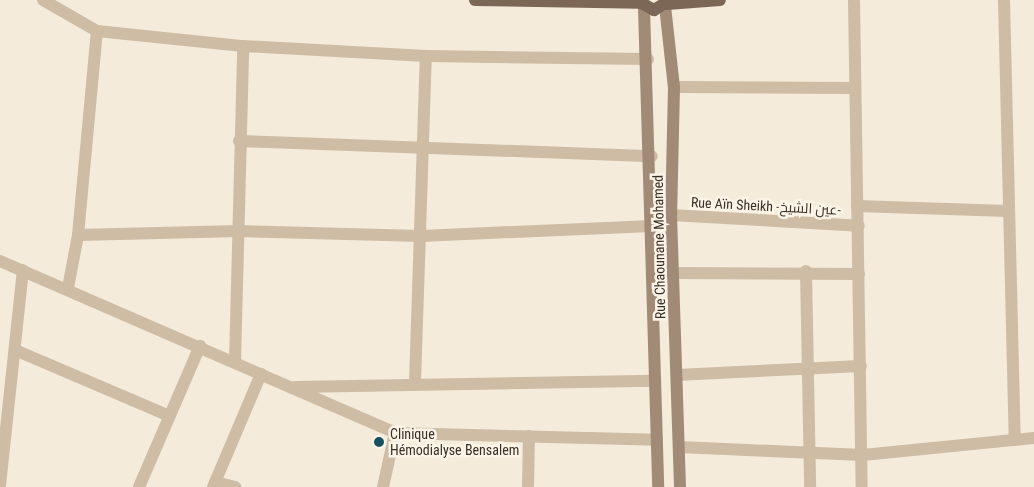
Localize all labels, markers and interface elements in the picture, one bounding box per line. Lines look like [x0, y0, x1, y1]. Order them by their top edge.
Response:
street label: Rue Chaounane Mohamed [649, 175, 669, 319]
street label: Rue Aïn Sheikh -عين الشيخ- [690, 194, 842, 218]
place label: Clinique Hémodialyse Bensalem [390, 426, 519, 458]
marker: Clinique Hémodialyse Bensalem [372, 435, 386, 449]

